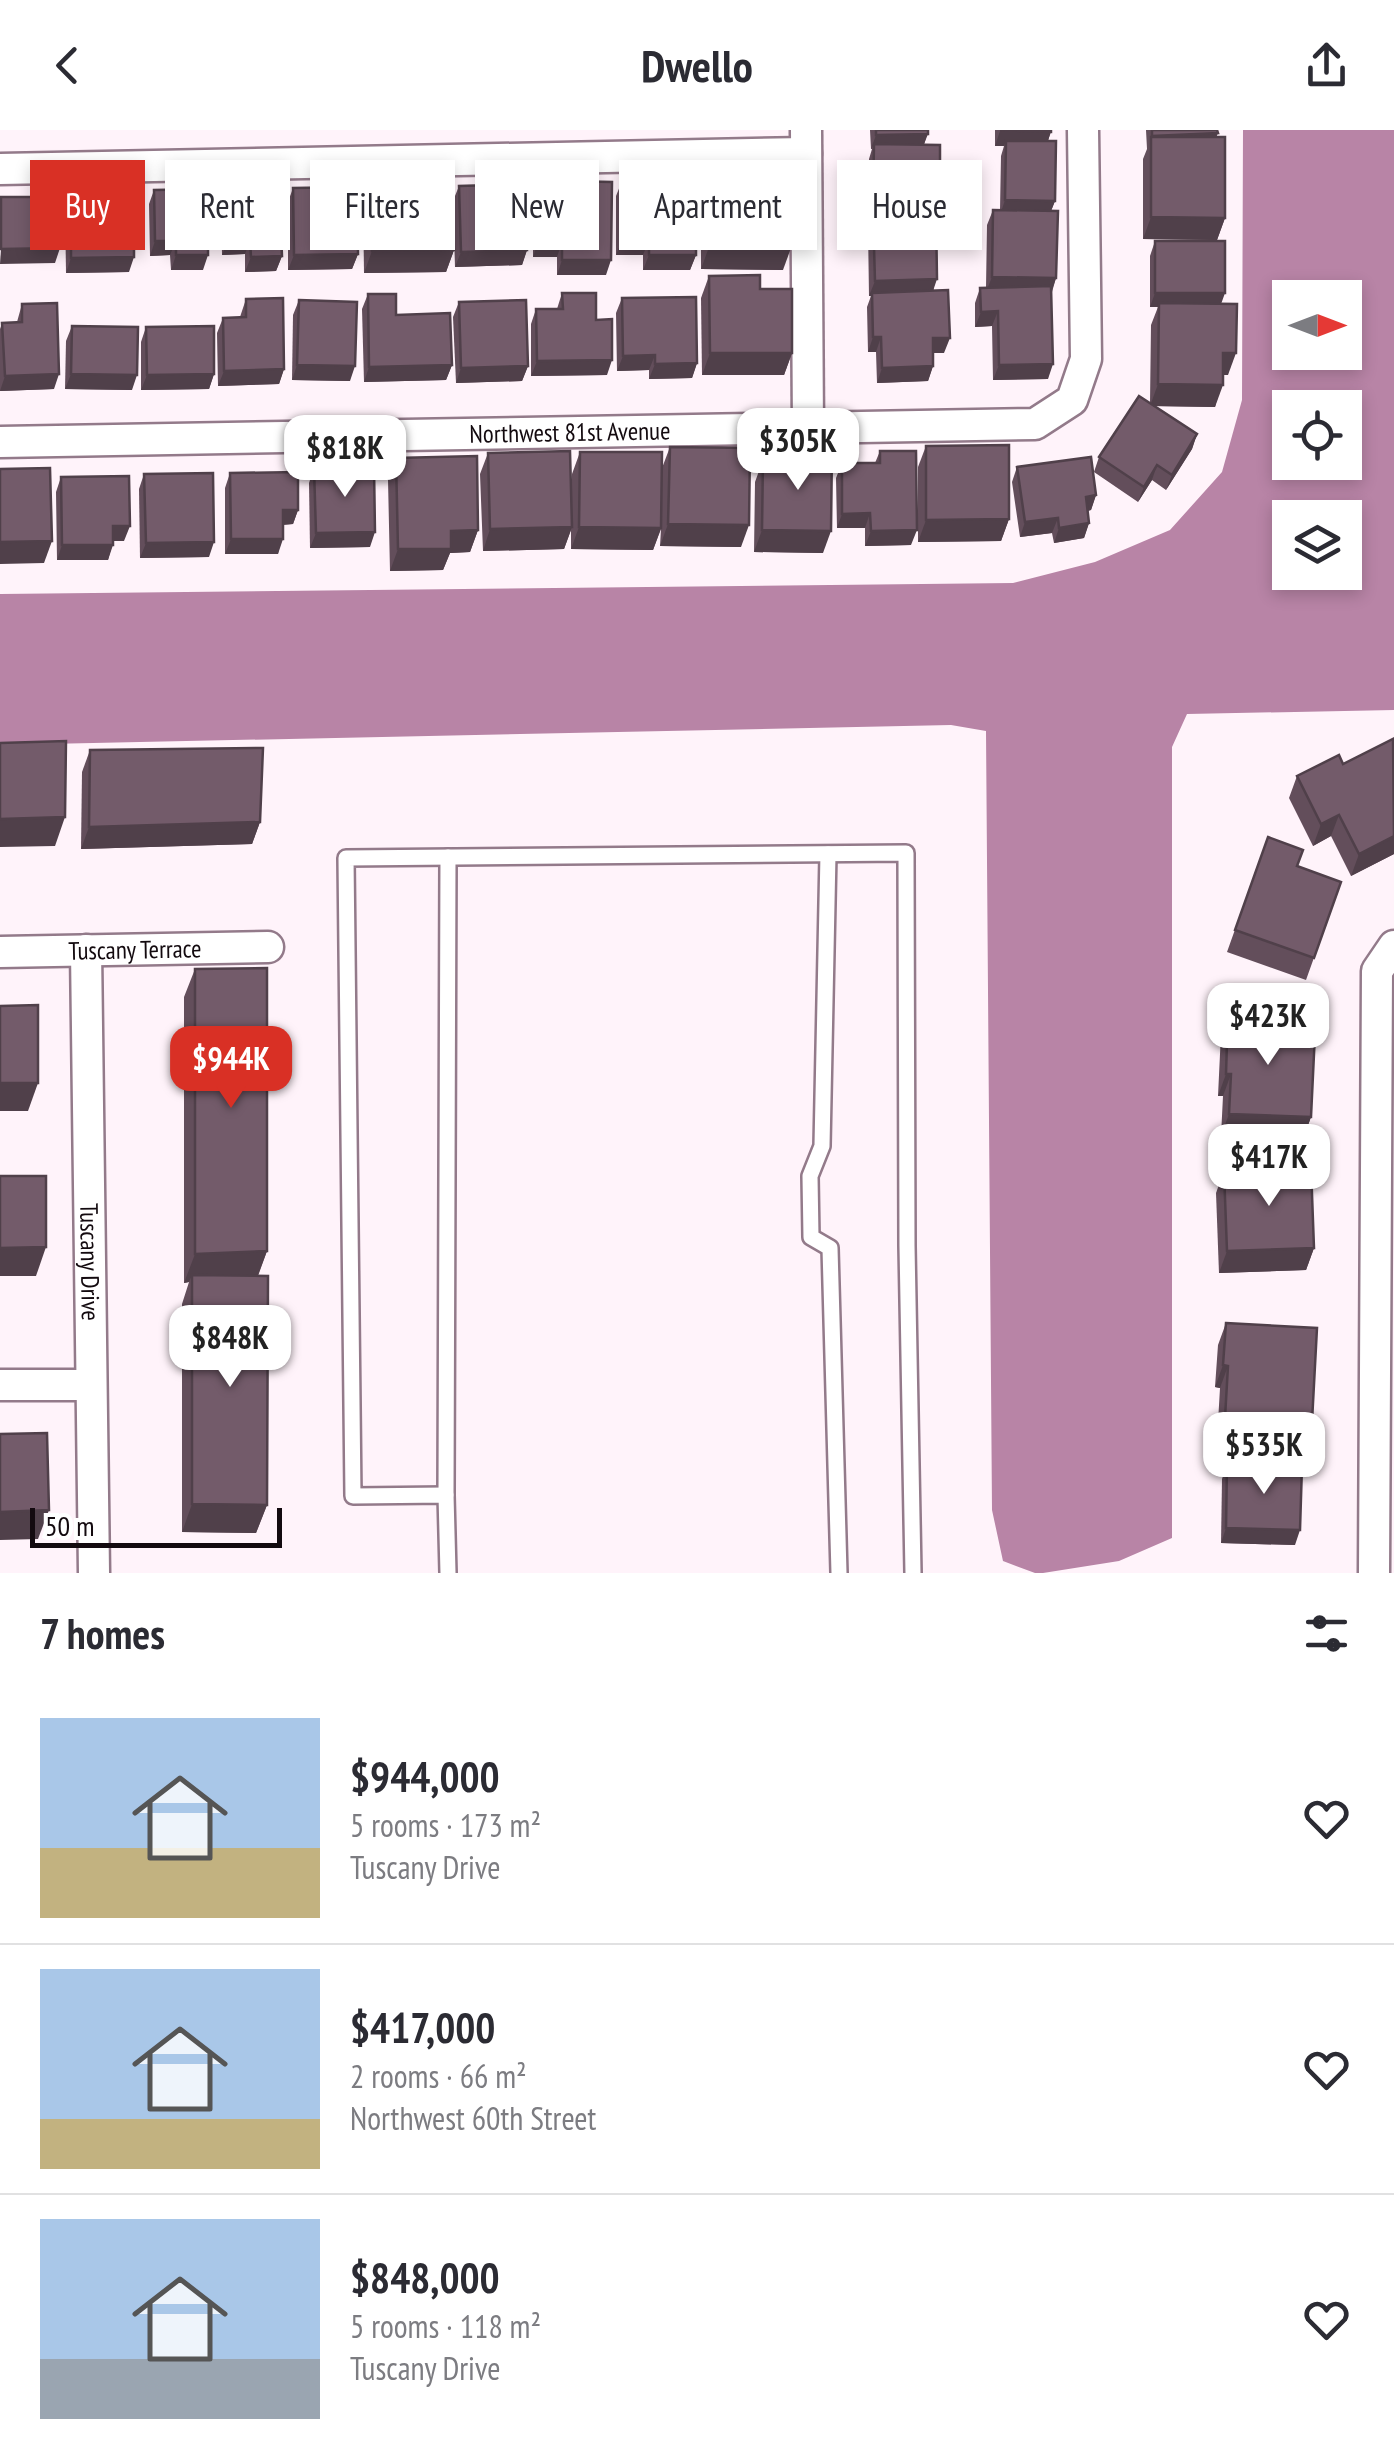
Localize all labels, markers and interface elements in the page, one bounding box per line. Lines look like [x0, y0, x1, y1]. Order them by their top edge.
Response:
text: Dwello [641, 36, 753, 94]
icon: back [40, 38, 95, 93]
icon: share [1299, 38, 1354, 93]
chip: Buy [30, 160, 145, 250]
chip: Rent [165, 160, 290, 250]
chip: Filters [310, 160, 455, 250]
chip: New [475, 160, 599, 250]
chip: Apartment [619, 160, 817, 250]
chip: House [837, 160, 982, 250]
north arrow [1272, 280, 1362, 370]
map controls [1272, 280, 1362, 590]
button: locate [1272, 390, 1362, 480]
pin: $305K [728, 408, 868, 493]
street label: Northwest 81st Avenue [469, 414, 671, 450]
pin: $818K [275, 415, 415, 500]
text: $305K [759, 419, 837, 461]
text: $818K [306, 426, 384, 468]
button: layers [1272, 500, 1362, 590]
street label: Tuscany Terrace [68, 932, 202, 967]
pin: $423K [1198, 983, 1338, 1068]
text: $423K [1229, 994, 1307, 1036]
pin: $944K [161, 1026, 301, 1111]
text: $944K [192, 1037, 270, 1079]
pin: $417K [1199, 1124, 1339, 1209]
text: $417K [1230, 1135, 1308, 1177]
street label: Tuscany Drive [73, 1203, 107, 1321]
pin: $848K [160, 1305, 300, 1390]
text: $848K [191, 1316, 269, 1358]
pin: $535K [1194, 1412, 1334, 1497]
text: $535K [1225, 1423, 1303, 1465]
scale bar [30, 1503, 282, 1548]
text: 50 m [45, 1507, 94, 1544]
text: 7 homes [40, 1606, 165, 1661]
icon: filters [1299, 1606, 1354, 1661]
text: $944,000 [350, 1749, 500, 1804]
icon: home [120, 1758, 240, 1878]
icon: heart [1299, 1791, 1354, 1846]
text: 5 rooms · 173 m² [350, 1804, 541, 1846]
text: Tuscany Drive [350, 1846, 501, 1888]
text: $417,000 [350, 2000, 495, 2055]
icon: home [120, 2009, 240, 2129]
icon: heart [1299, 2042, 1354, 2097]
text: 2 rooms · 66 m² [350, 2055, 527, 2097]
text: Northwest 60th Street [350, 2097, 596, 2139]
text: $848,000 [350, 2250, 500, 2305]
icon: home [120, 2259, 240, 2379]
icon: heart [1299, 2292, 1354, 2347]
text: 5 rooms · 118 m² [350, 2305, 541, 2347]
text: Tuscany Drive [350, 2347, 501, 2389]

